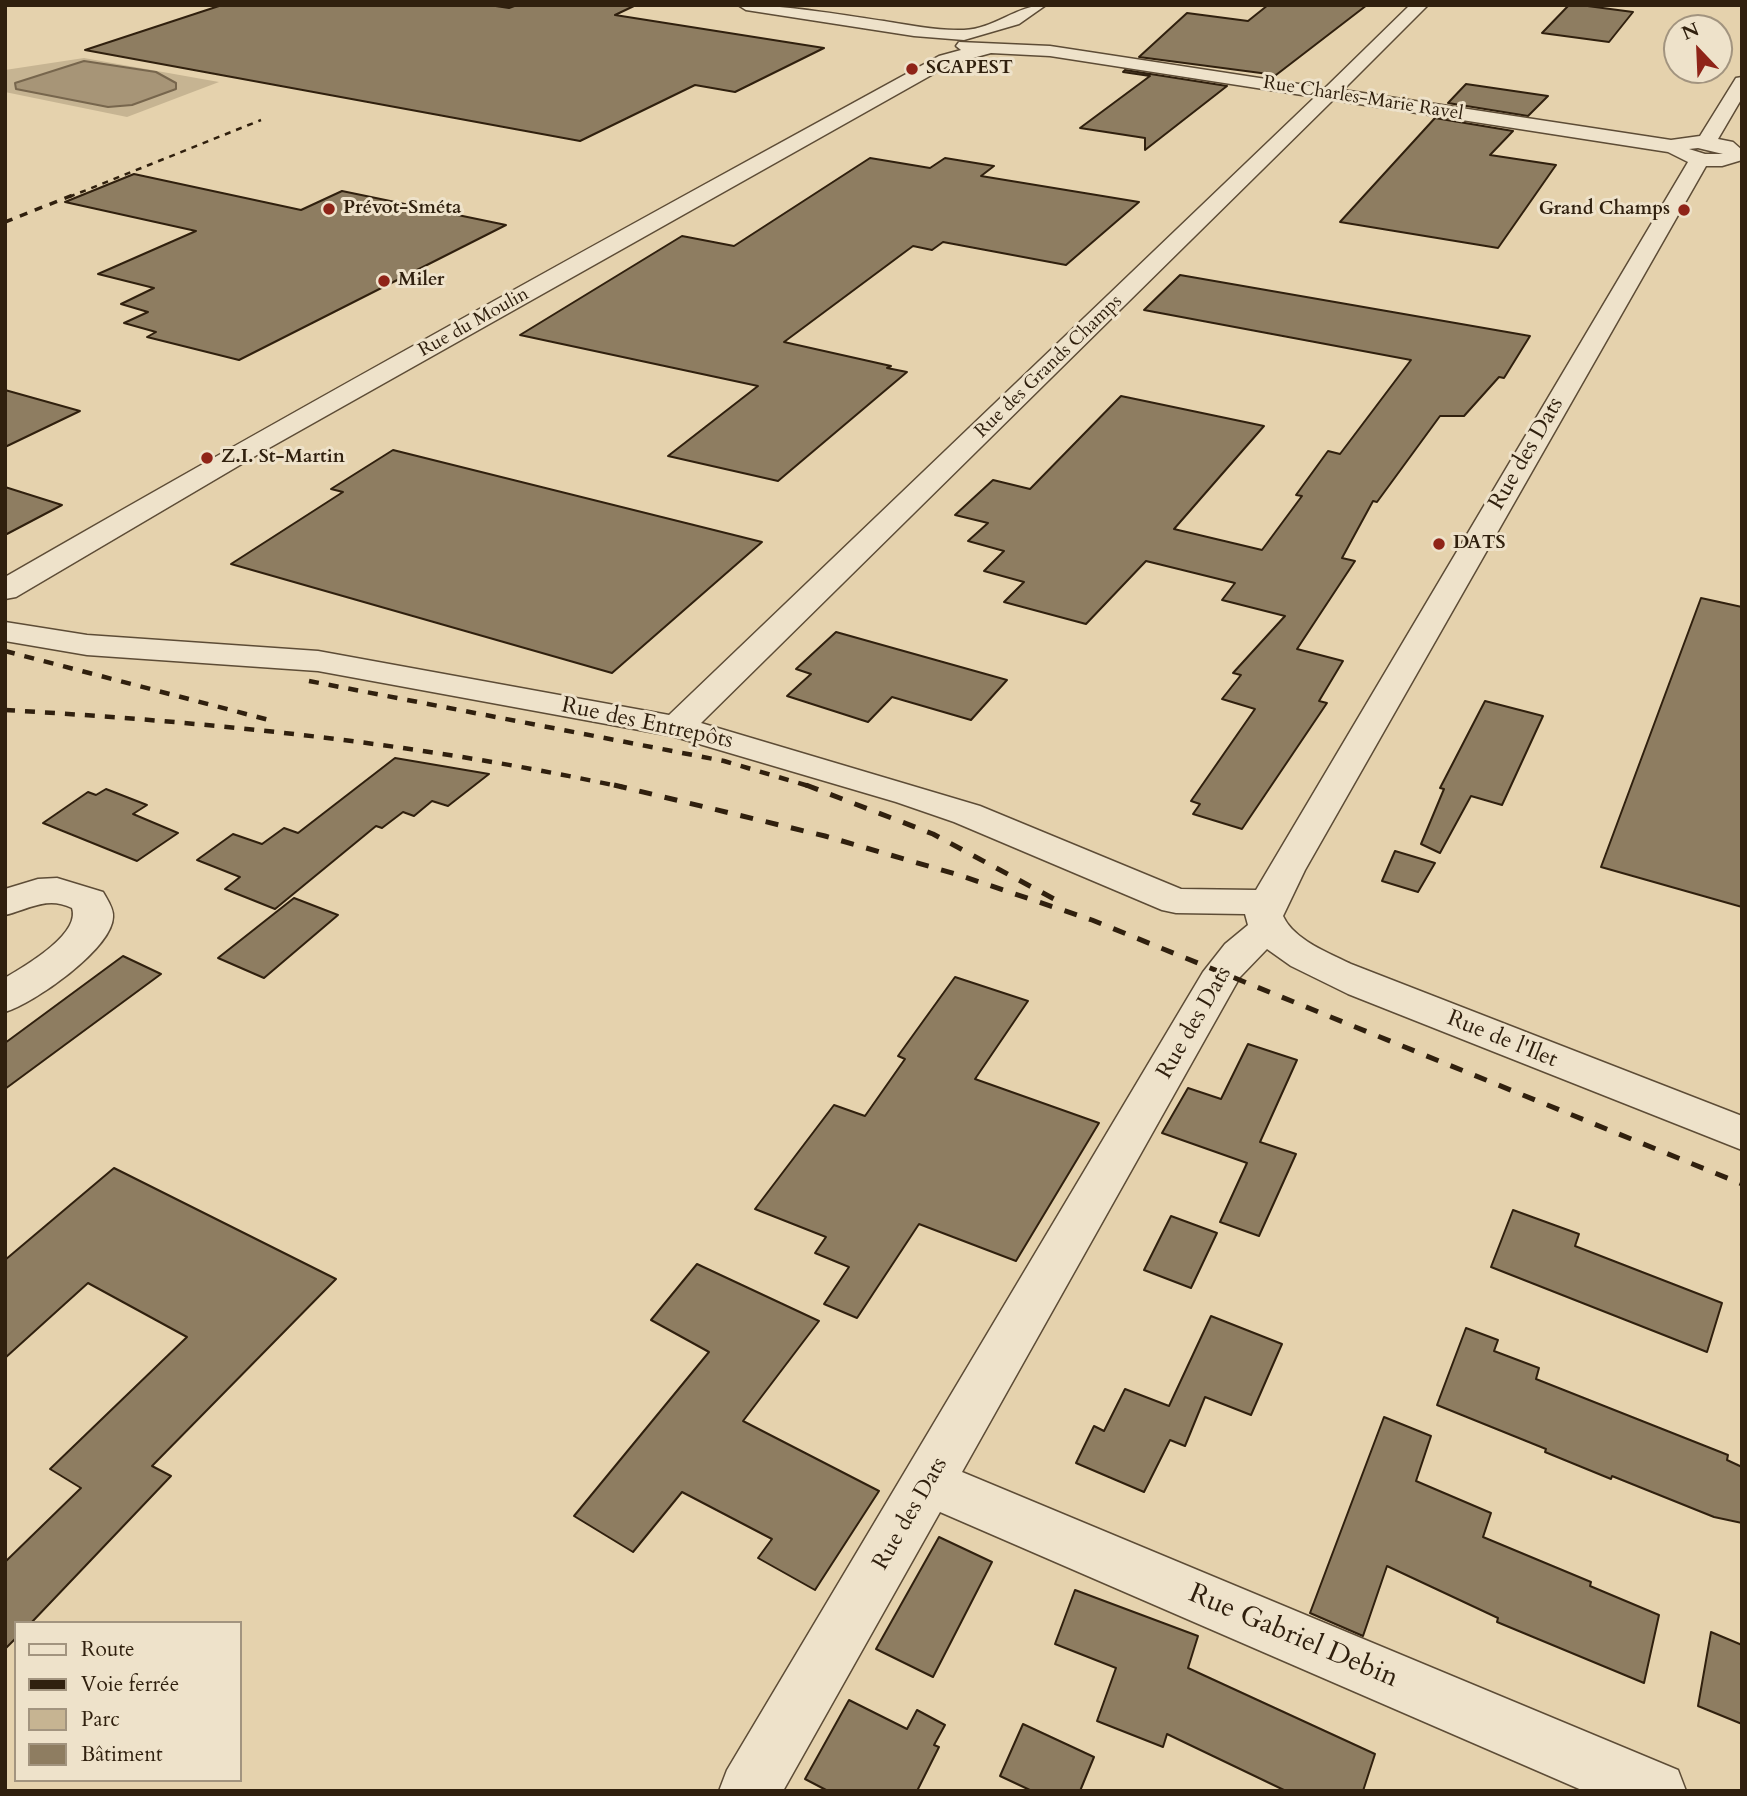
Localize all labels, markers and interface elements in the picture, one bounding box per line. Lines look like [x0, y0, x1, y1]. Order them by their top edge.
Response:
north arrow [1663, 14, 1733, 84]
text: N [1678, 16, 1703, 47]
place label: SCAPEST [926, 58, 1013, 80]
marker: SCAPEST [904, 61, 920, 77]
street label: Rue Charles-Marie Ravel [1261, 72, 1465, 126]
place label: Prévot-Sméta [343, 198, 461, 220]
place label: Grand Champs [1539, 199, 1670, 221]
marker: Prévot-Sméta [321, 201, 337, 217]
marker: Grand Champs [1676, 202, 1692, 218]
place label: Miler [398, 270, 444, 292]
marker: Miler [376, 273, 392, 289]
street label: Rue du Moulin [415, 283, 533, 363]
street label: Rue des Grands Champs [971, 291, 1127, 443]
street label: Rue des Dats [1484, 393, 1570, 515]
place label: Z.I. St-Martin [221, 447, 345, 469]
marker: Z.I. St-Martin [199, 450, 215, 466]
place label: DATS [1453, 533, 1506, 555]
marker: DATS [1431, 536, 1447, 552]
street label: Rue des Entrepôts [559, 692, 735, 756]
street label: Rue des Dats [1152, 962, 1238, 1084]
street label: Rue de l'Ilet [1443, 1005, 1561, 1075]
street label: Rue des Dats [868, 1453, 954, 1575]
street label: Rue Gabriel Debin [1183, 1578, 1403, 1696]
legend [14, 1621, 242, 1782]
text: Route [81, 1635, 135, 1664]
text: Voie ferrée [81, 1670, 179, 1699]
text: Parc [81, 1705, 120, 1734]
text: Bâtiment [81, 1740, 163, 1769]

